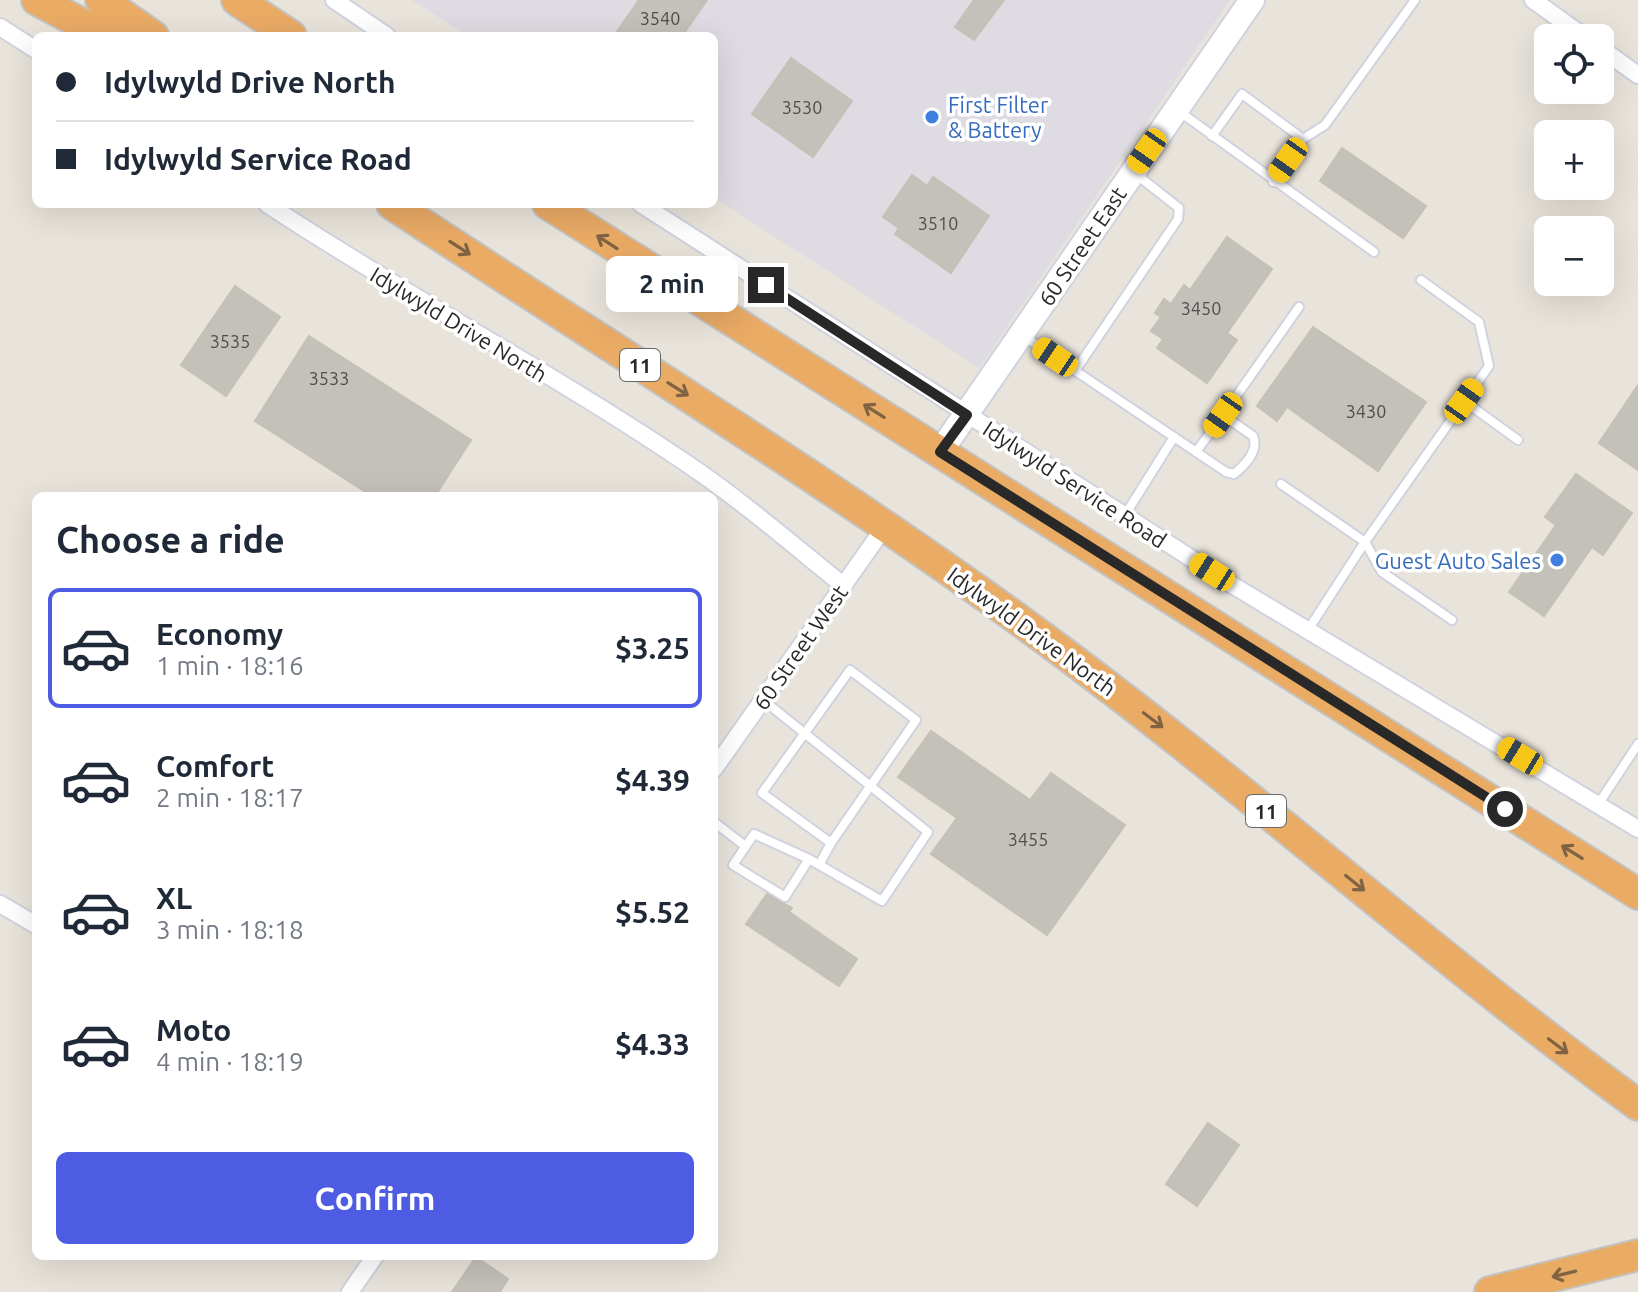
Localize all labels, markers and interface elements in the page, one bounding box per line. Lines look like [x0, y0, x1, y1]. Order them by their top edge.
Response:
house number: 3540 [640, 8, 680, 28]
map controls [1534, 24, 1614, 296]
button: locate [1534, 24, 1614, 104]
text: Idylwyld Drive North [104, 65, 395, 99]
place label: First Filter & Battery [948, 92, 1049, 142]
house number: 3530 [782, 97, 822, 117]
marker: First Filter & Battery [923, 108, 941, 126]
button: + [1534, 120, 1614, 200]
car [1123, 124, 1171, 178]
car [1264, 133, 1312, 187]
text: Idylwyld Service Road [104, 142, 412, 176]
street label: 60 Street East [1033, 181, 1131, 310]
house number: 3510 [918, 213, 958, 233]
button: − [1534, 216, 1614, 296]
one-way arrow [596, 234, 619, 250]
one-way arrow [448, 240, 470, 256]
callout: 2 min [606, 257, 738, 313]
street label: Idylwyld Drive North [366, 261, 552, 387]
route end [748, 267, 784, 303]
text: 2 min [639, 269, 705, 298]
house number: 3450 [1181, 298, 1221, 318]
house number: 3535 [210, 331, 250, 351]
car [1028, 334, 1082, 380]
road number: 11 [620, 349, 660, 381]
house number: 3533 [309, 368, 349, 388]
car [1440, 374, 1488, 428]
one-way arrow [666, 381, 689, 397]
car [1199, 388, 1247, 442]
house number: 3430 [1346, 401, 1386, 421]
one-way arrow [863, 403, 886, 419]
street label: Idylwyld Service Road [979, 415, 1171, 553]
text: Choose a ride [56, 519, 285, 560]
place label: Guest Auto Sales [1375, 548, 1541, 573]
car [1185, 549, 1239, 595]
marker: Guest Auto Sales [1548, 551, 1566, 569]
street label: Idylwyld Drive North [943, 562, 1121, 700]
street label: 60 Street West [748, 579, 853, 714]
icon: car [60, 612, 132, 684]
text: Economy [156, 617, 283, 651]
text: $3.25 [615, 631, 690, 665]
text: 1 min · 18:16 [156, 651, 304, 680]
one-way arrow [1142, 712, 1163, 729]
car [1493, 733, 1547, 779]
icon: car [60, 744, 132, 816]
text: Comfort [156, 749, 274, 783]
text: $4.39 [615, 763, 690, 797]
text: 2 min · 18:17 [156, 783, 304, 812]
route start [1487, 791, 1523, 827]
road number: 11 [1246, 795, 1286, 827]
house number: 3455 [1008, 829, 1048, 849]
one-way arrow [1561, 843, 1584, 859]
one-way arrow [1344, 875, 1365, 892]
icon: car [60, 876, 132, 948]
text: XL [156, 881, 192, 915]
text: $5.52 [615, 895, 690, 929]
text: 3 min · 18:18 [156, 915, 304, 944]
icon: car [60, 1008, 132, 1080]
text: Moto [156, 1013, 231, 1047]
text: $4.33 [615, 1027, 690, 1061]
one-way arrow [1547, 1038, 1568, 1055]
text: 4 min · 18:19 [156, 1047, 304, 1076]
button: Confirm [56, 1152, 694, 1244]
one-way arrow [1551, 1267, 1577, 1282]

